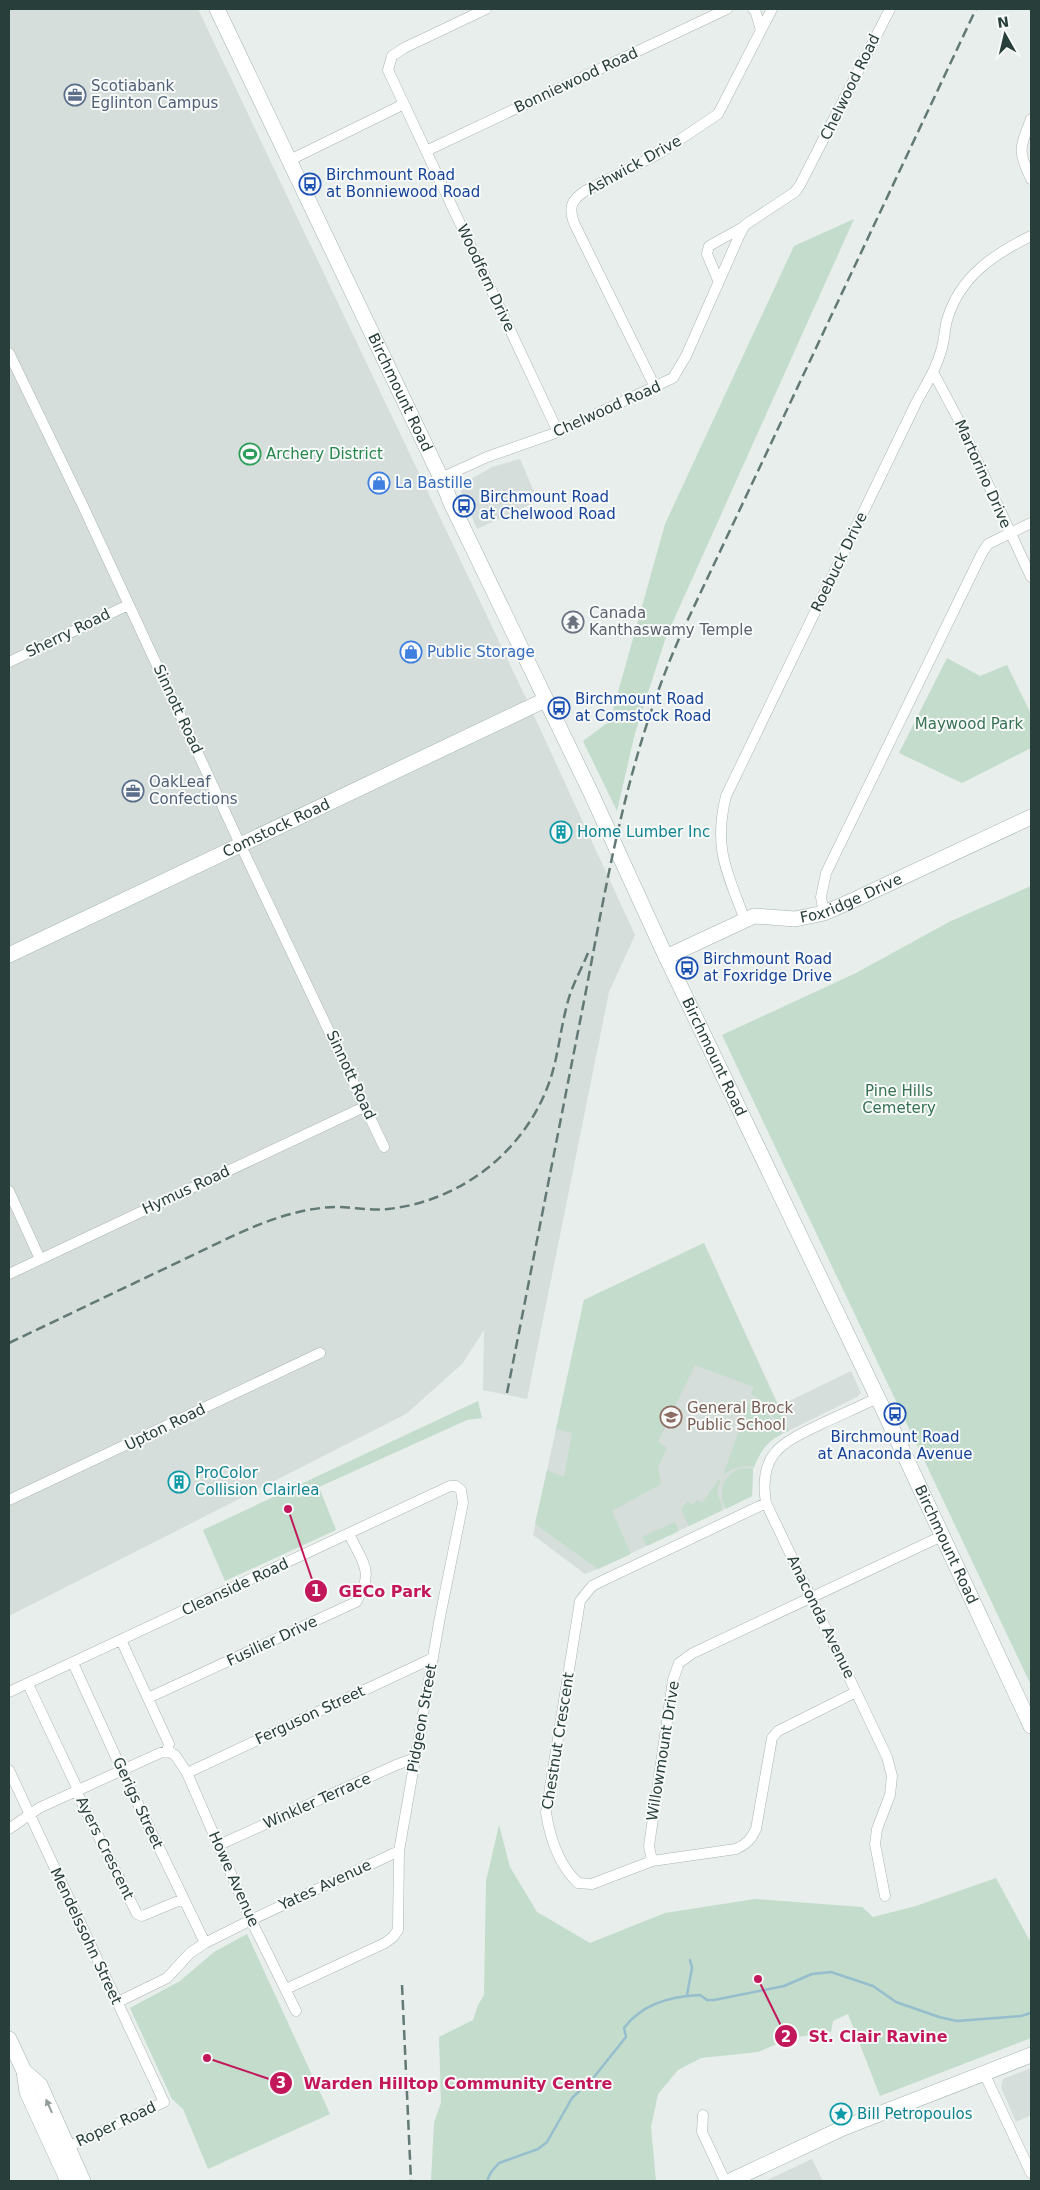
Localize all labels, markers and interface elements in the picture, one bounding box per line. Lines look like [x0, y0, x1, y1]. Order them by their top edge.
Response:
north arrow [980, 10, 1030, 60]
text: N [996, 13, 1010, 31]
street label: Chelwood Road [816, 31, 884, 143]
street label: Bonniewood Road [511, 43, 641, 117]
place label: Scotiabank Eglinton Campus [91, 77, 218, 112]
office icon: Scotiabank Eglinton Campus [63, 83, 87, 107]
street label: Ashwick Drive [583, 132, 685, 198]
place label: Birchmount Road at Bonniewood Road [326, 166, 480, 201]
bus stop icon: Birchmount Road at Bonniewood Road [298, 172, 322, 196]
street label: Woodfern Drive [453, 221, 519, 335]
street label: Birchmount Road [364, 330, 436, 455]
street label: Chelwood Road [550, 377, 664, 441]
street label: Martorino Drive [951, 417, 1015, 531]
sports icon: Archery District [238, 442, 262, 466]
place label: Archery District [266, 445, 383, 463]
shop icon: La Bastille [367, 471, 391, 495]
place label: La Bastille [395, 474, 472, 492]
place label: Birchmount Road at Chelwood Road [480, 488, 616, 523]
bus stop icon: Birchmount Road at Chelwood Road [452, 494, 476, 518]
street label: Roebuck Drive [807, 509, 871, 615]
place label: Canada Kanthaswamy Temple [589, 604, 753, 639]
street label: Sherry Road [23, 605, 113, 661]
temple icon: Canada Kanthaswamy Temple [561, 610, 585, 634]
shop icon: Public Storage [399, 640, 423, 664]
place label: Public Storage [427, 643, 535, 661]
street label: Sinnott Road [150, 662, 206, 756]
place label: Birchmount Road at Comstock Road [575, 690, 711, 725]
bus stop icon: Birchmount Road at Comstock Road [547, 696, 571, 720]
park label: Maywood Park [915, 715, 1023, 733]
place label: OakLeaf Confections [149, 773, 238, 808]
office icon: OakLeaf Confections [121, 779, 145, 803]
street label: Comstock Road [220, 795, 333, 861]
building icon: Home Lumber Inc [549, 820, 573, 844]
place label: Home Lumber Inc [577, 823, 710, 841]
street label: Foxridge Drive [798, 870, 905, 927]
place label: Birchmount Road at Foxridge Drive [703, 950, 832, 985]
bus stop icon: Birchmount Road at Foxridge Drive [675, 956, 699, 980]
street label: Birchmount Road [678, 995, 750, 1119]
street label: Sinnott Road [323, 1028, 379, 1122]
park label: Pine Hills Cemetery [862, 1082, 936, 1117]
street label: Hymus Road [139, 1162, 233, 1218]
place label: General Brock Public School [687, 1399, 793, 1434]
street label: Upton Road [122, 1400, 208, 1454]
bus stop icon: Birchmount Road at Anaconda Avenue [883, 1402, 907, 1426]
school or university icon: General Brock Public School [659, 1405, 683, 1429]
place label: Birchmount Road at Anaconda Avenue [818, 1428, 972, 1463]
place label: ProColor Collision Clairlea [195, 1464, 319, 1499]
building icon: ProColor Collision Clairlea [167, 1470, 191, 1494]
street label: Birchmount Road [911, 1482, 982, 1607]
street label: Anaconda Avenue [783, 1552, 859, 1682]
street label: Cleanside Road [179, 1554, 291, 1620]
callout: GECo Park [304, 1576, 442, 1607]
text: 1 [311, 1582, 321, 1600]
text: GECo Park [339, 1582, 432, 1601]
street label: Fusilier Drive [224, 1612, 320, 1670]
street label: Pidgeon Street [404, 1662, 440, 1774]
street label: Chestnut Crescent [538, 1671, 578, 1811]
street label: Willowmount Drive [643, 1680, 683, 1822]
street label: Ferguson Street [252, 1682, 368, 1748]
street label: Gerigs Street [109, 1754, 167, 1852]
street label: Winkler Terrace [260, 1769, 374, 1833]
street label: Ayers Crescent [72, 1794, 138, 1903]
street label: Howe Avenue [205, 1829, 263, 1929]
street label: Yates Avenue [275, 1856, 374, 1915]
street label: Mendelssohn Street [46, 1865, 126, 2007]
callout: St. Clair Ravine [773, 2021, 957, 2052]
text: St. Clair Ravine [808, 2027, 948, 2046]
text: 2 [781, 2028, 791, 2046]
callout: Warden Hilltop Community Centre [269, 2067, 623, 2098]
text: 3 [276, 2074, 286, 2092]
text: Warden Hilltop Community Centre [304, 2074, 613, 2093]
street label: Roper Road [73, 2098, 159, 2150]
one-way arrow [45, 2099, 53, 2113]
place icon: Bill Petropoulos [829, 2102, 853, 2126]
place label: Bill Petropoulos [857, 2105, 973, 2123]

